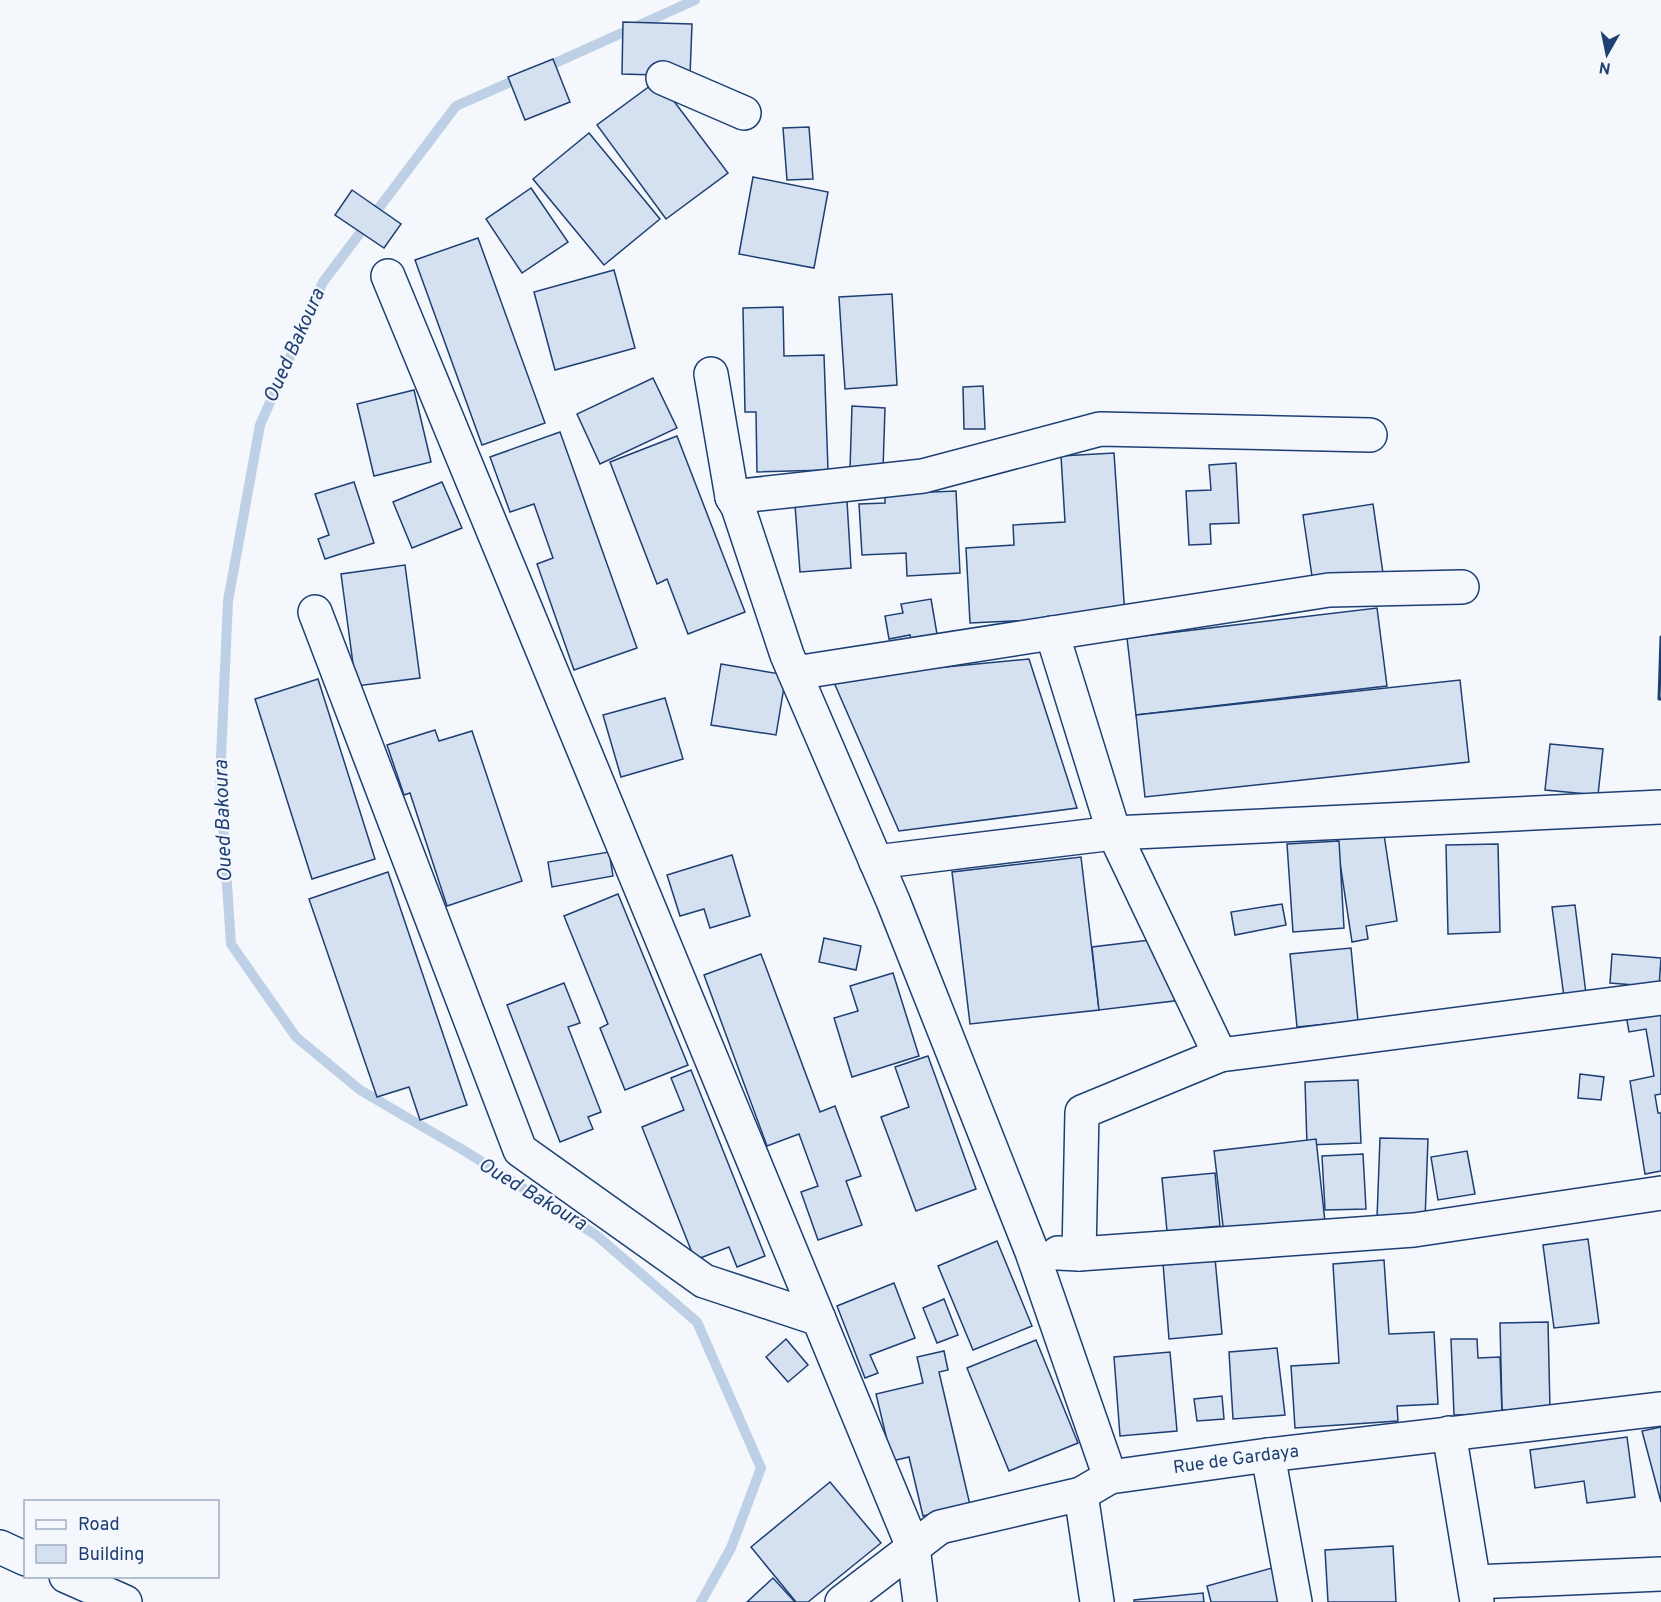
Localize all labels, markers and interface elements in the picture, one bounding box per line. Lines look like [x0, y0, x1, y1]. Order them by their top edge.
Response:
north arrow [1577, 24, 1637, 84]
text: N [1598, 56, 1612, 78]
water label: Oued Bakoura [258, 284, 332, 407]
water label: Oued Bakoura [209, 759, 239, 883]
water label: Oued Bakoura [473, 1152, 592, 1238]
street label: Rue de Gardaya [1172, 1440, 1300, 1480]
legend [24, 1500, 219, 1578]
text: Road [78, 1514, 120, 1537]
text: Building [78, 1544, 144, 1567]

